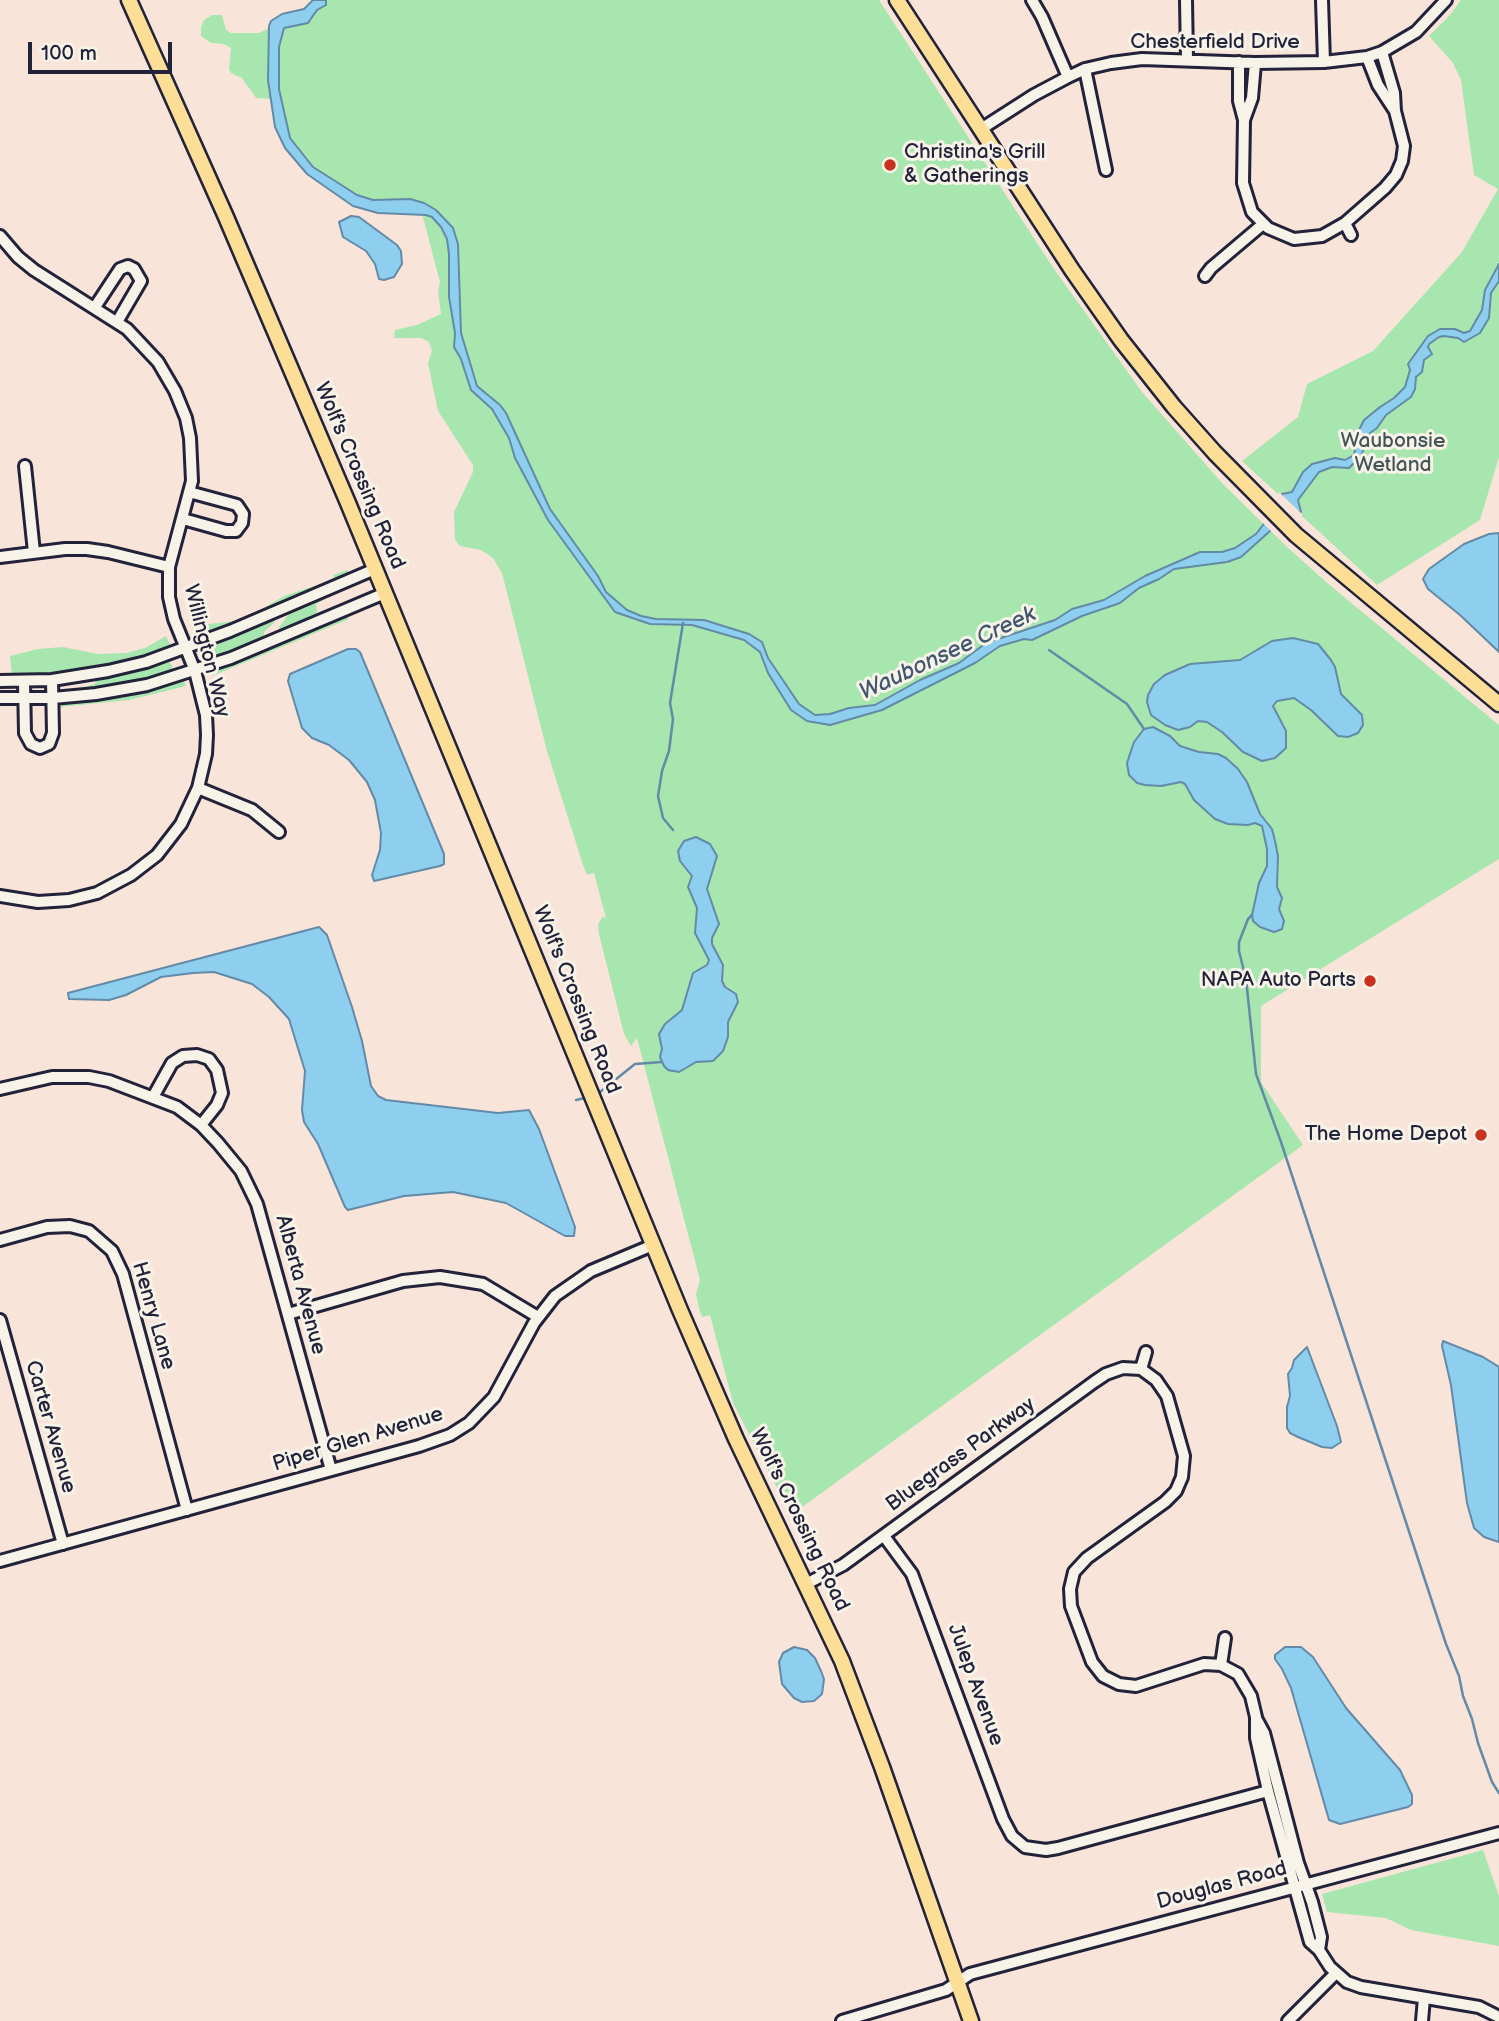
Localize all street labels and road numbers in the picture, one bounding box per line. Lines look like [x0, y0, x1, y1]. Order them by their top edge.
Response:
street label: Chesterfield Drive [1130, 30, 1300, 56]
street label: Wolf's Crossing Road [308, 379, 410, 573]
street label: Willington Way [177, 582, 235, 720]
street label: Wolf's Crossing Road [527, 902, 625, 1098]
street label: Alberta Avenue [269, 1212, 331, 1358]
street label: Henry Lane [126, 1259, 180, 1373]
street label: Carter Avenue [19, 1358, 81, 1496]
street label: Bluegrass Parkway [881, 1392, 1041, 1518]
street label: Piper Glen Avenue [270, 1402, 446, 1478]
street label: Wolf's Crossing Road [744, 1424, 854, 1616]
street label: Julep Avenue [941, 1621, 1009, 1749]
street label: Douglas Road [1154, 1857, 1290, 1915]

